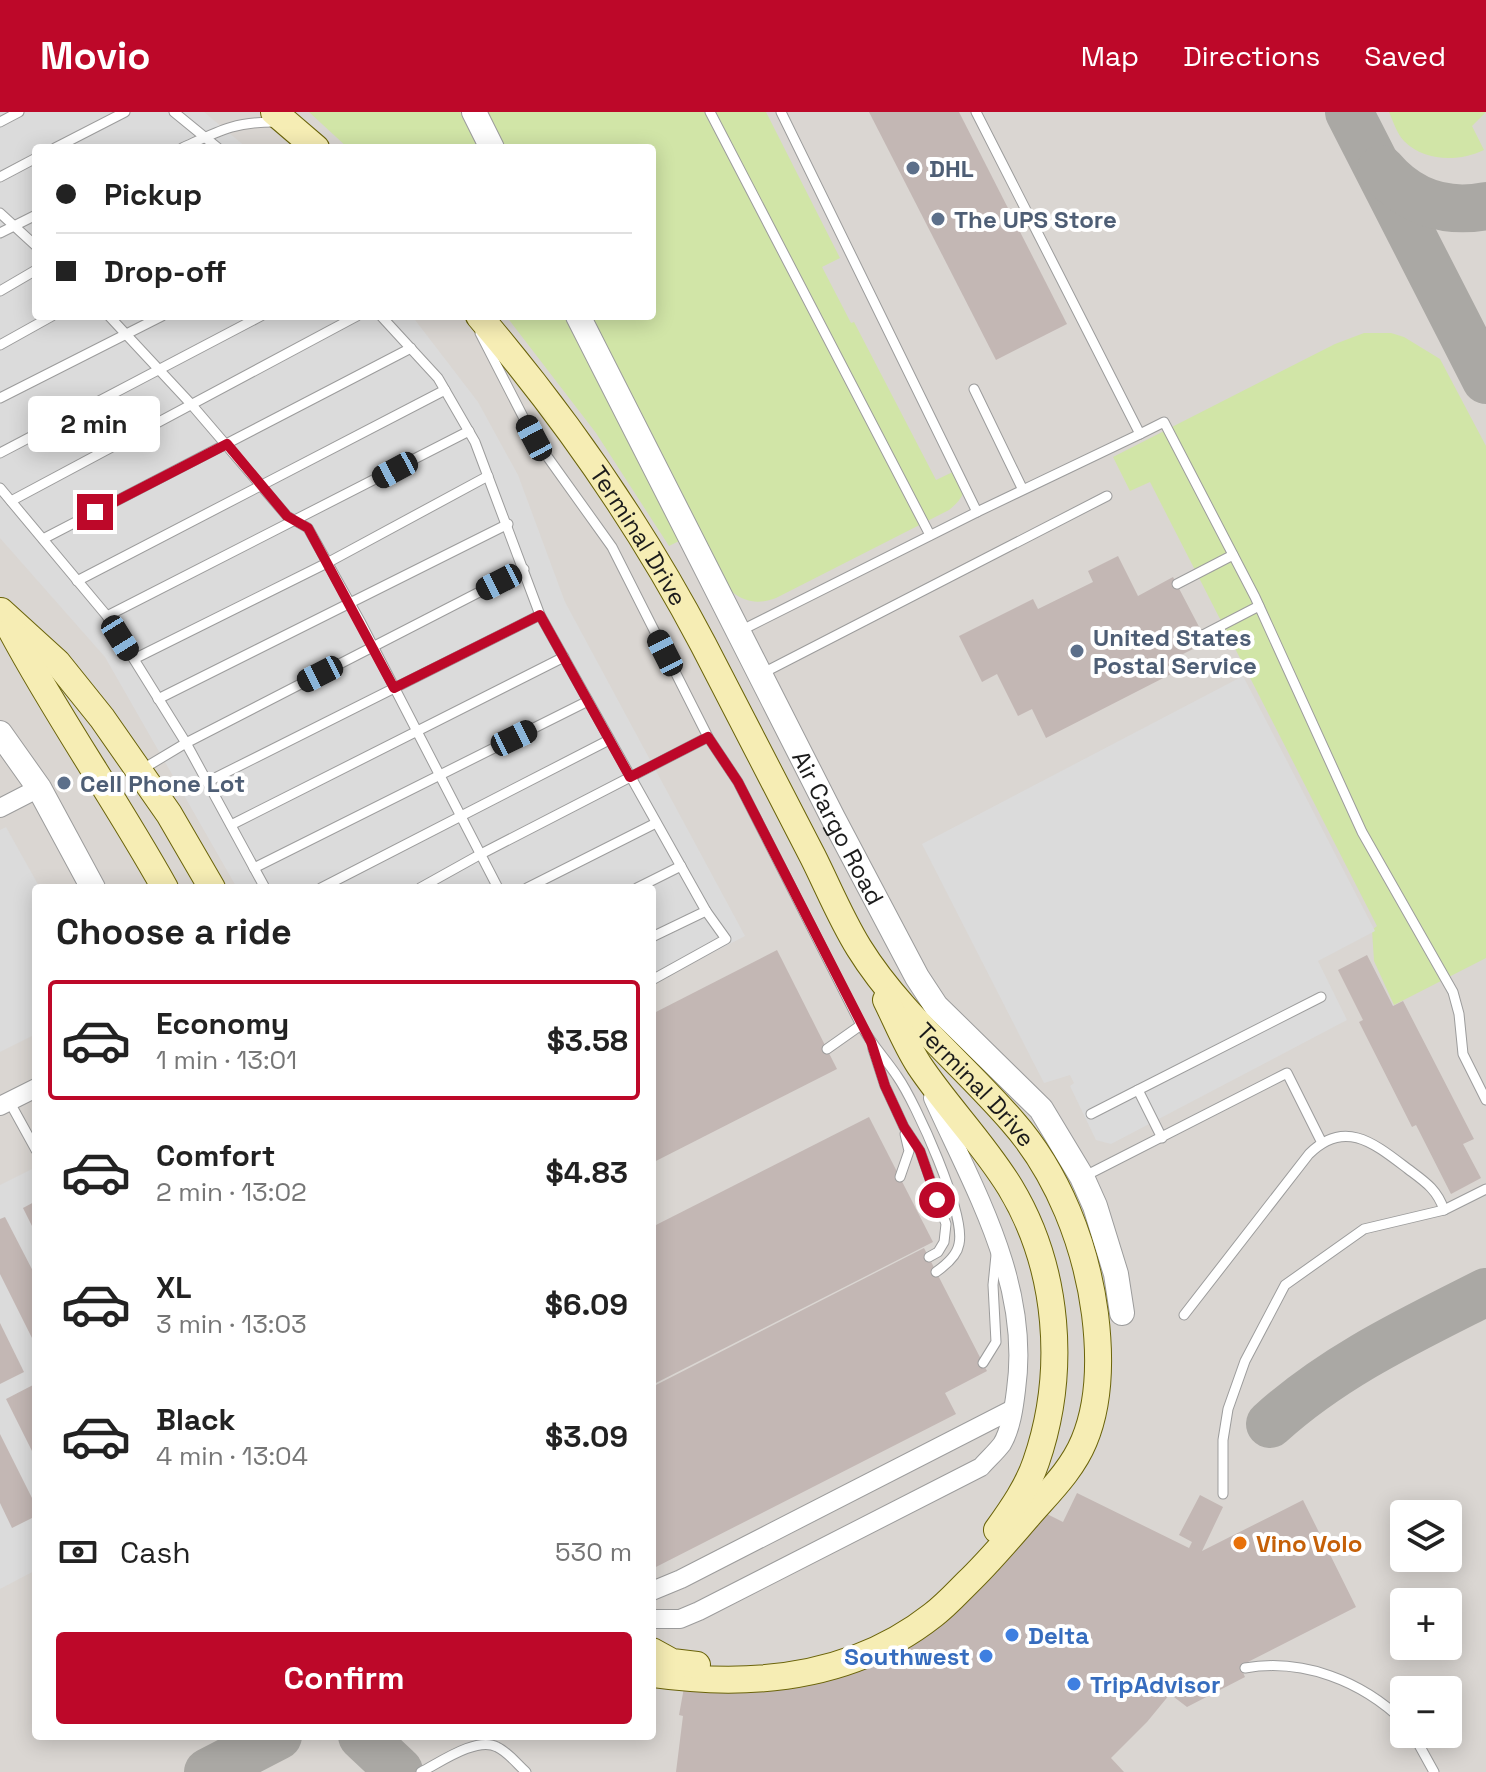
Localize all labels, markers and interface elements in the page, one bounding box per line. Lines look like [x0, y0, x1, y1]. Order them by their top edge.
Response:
text: Movio [40, 32, 150, 80]
text: Map [1081, 38, 1139, 74]
text: Directions [1183, 38, 1320, 74]
text: Saved [1364, 38, 1446, 74]
place label: DHL [929, 153, 974, 184]
marker: DHL [904, 159, 922, 177]
text: Pickup [104, 175, 202, 214]
place label: The UPS Store [954, 204, 1117, 235]
marker: The UPS Store [929, 210, 947, 228]
text: Drop-off [104, 252, 227, 291]
callout: 2 min [29, 396, 161, 452]
text: 2 min [60, 407, 128, 441]
car [512, 411, 556, 465]
car [368, 448, 422, 492]
street label: Terminal Drive [583, 459, 694, 611]
route end [77, 494, 113, 530]
car [472, 560, 526, 604]
car [97, 611, 143, 665]
place label: United States Postal Service [1093, 622, 1257, 681]
car [643, 626, 687, 680]
marker: United States Postal Service [1068, 642, 1086, 660]
car [293, 652, 347, 696]
car [487, 717, 541, 759]
street label: Air Cargo Road [786, 745, 891, 910]
place label: Cell Phone Lot [80, 768, 245, 799]
marker: Cell Phone Lot [55, 774, 73, 792]
text: Choose a ride [56, 909, 292, 955]
icon: car [60, 1004, 132, 1076]
text: Economy [156, 1004, 289, 1043]
street label: Terminal Drive [910, 1016, 1042, 1153]
text: $3.58 [547, 1021, 628, 1060]
text: 1 min · 13:01 [156, 1043, 297, 1077]
icon: car [60, 1136, 132, 1208]
text: Comfort [156, 1136, 275, 1175]
text: $4.83 [546, 1153, 628, 1192]
text: 2 min · 13:02 [156, 1175, 307, 1209]
route start [919, 1182, 955, 1218]
icon: car [60, 1268, 132, 1340]
text: XL [156, 1268, 192, 1307]
text: $6.09 [545, 1285, 628, 1324]
text: 3 min · 13:03 [156, 1307, 307, 1341]
icon: car [60, 1400, 132, 1472]
text: Black [156, 1400, 235, 1439]
text: $3.09 [545, 1417, 628, 1456]
text: 4 min · 13:04 [156, 1439, 308, 1473]
map controls [1390, 1500, 1462, 1748]
button: layers [1390, 1500, 1462, 1572]
place label: Vino Volo [1256, 1528, 1362, 1559]
icon: cash [56, 1530, 100, 1574]
text: Cash [120, 1533, 191, 1572]
marker: Vino Volo [1231, 1534, 1249, 1552]
text: 530 m [555, 1535, 632, 1569]
button: + [1390, 1588, 1462, 1660]
place label: Delta [1028, 1620, 1089, 1651]
marker: Delta [1003, 1626, 1021, 1644]
button: Confirm [56, 1632, 632, 1724]
place label: Southwest [844, 1641, 970, 1672]
marker: Southwest [977, 1647, 995, 1665]
place label: TripAdvisor [1090, 1669, 1221, 1700]
marker: TripAdvisor [1065, 1675, 1083, 1693]
button: − [1390, 1676, 1462, 1748]

